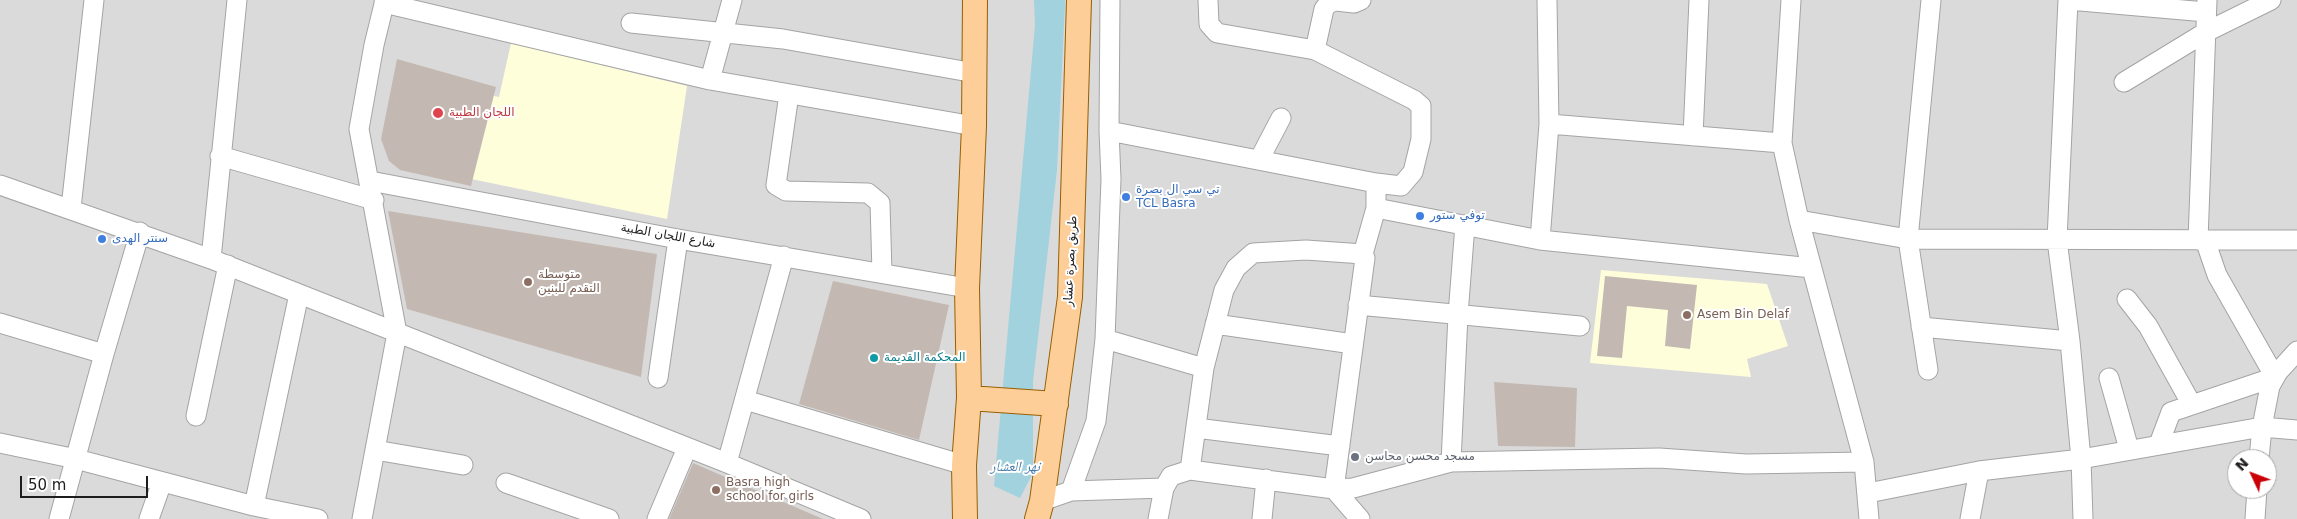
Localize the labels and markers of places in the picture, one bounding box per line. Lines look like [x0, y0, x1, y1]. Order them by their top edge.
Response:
marker: اللجان الطبية [431, 106, 445, 120]
place label: اللجان الطبية [449, 106, 515, 120]
place label: تي سي ال بصرة TCL Basra [1136, 183, 1220, 211]
marker: تي سي ال بصرة TCL Basra [1120, 191, 1132, 203]
place label: توفي ستور [1430, 209, 1485, 223]
marker: توفي ستور [1414, 210, 1426, 222]
place label: سنتر الهدى [112, 232, 168, 246]
marker: سنتر الهدى [96, 233, 108, 245]
place label: متوسطة التقدم للبنين [538, 268, 600, 296]
marker: متوسطة التقدم للبنين [522, 276, 534, 288]
place label: Asem Bin Delaf [1697, 308, 1789, 322]
marker: Asem Bin Delaf [1681, 309, 1693, 321]
place label: المحكمة القديمة [884, 351, 966, 365]
marker: المحكمة القديمة [868, 352, 880, 364]
place label: مسجد محسن محاسن [1365, 450, 1475, 464]
marker: مسجد محسن محاسن [1349, 451, 1361, 463]
place label: Basra high school for girls [726, 476, 814, 504]
marker: Basra high school for girls [710, 484, 722, 496]

